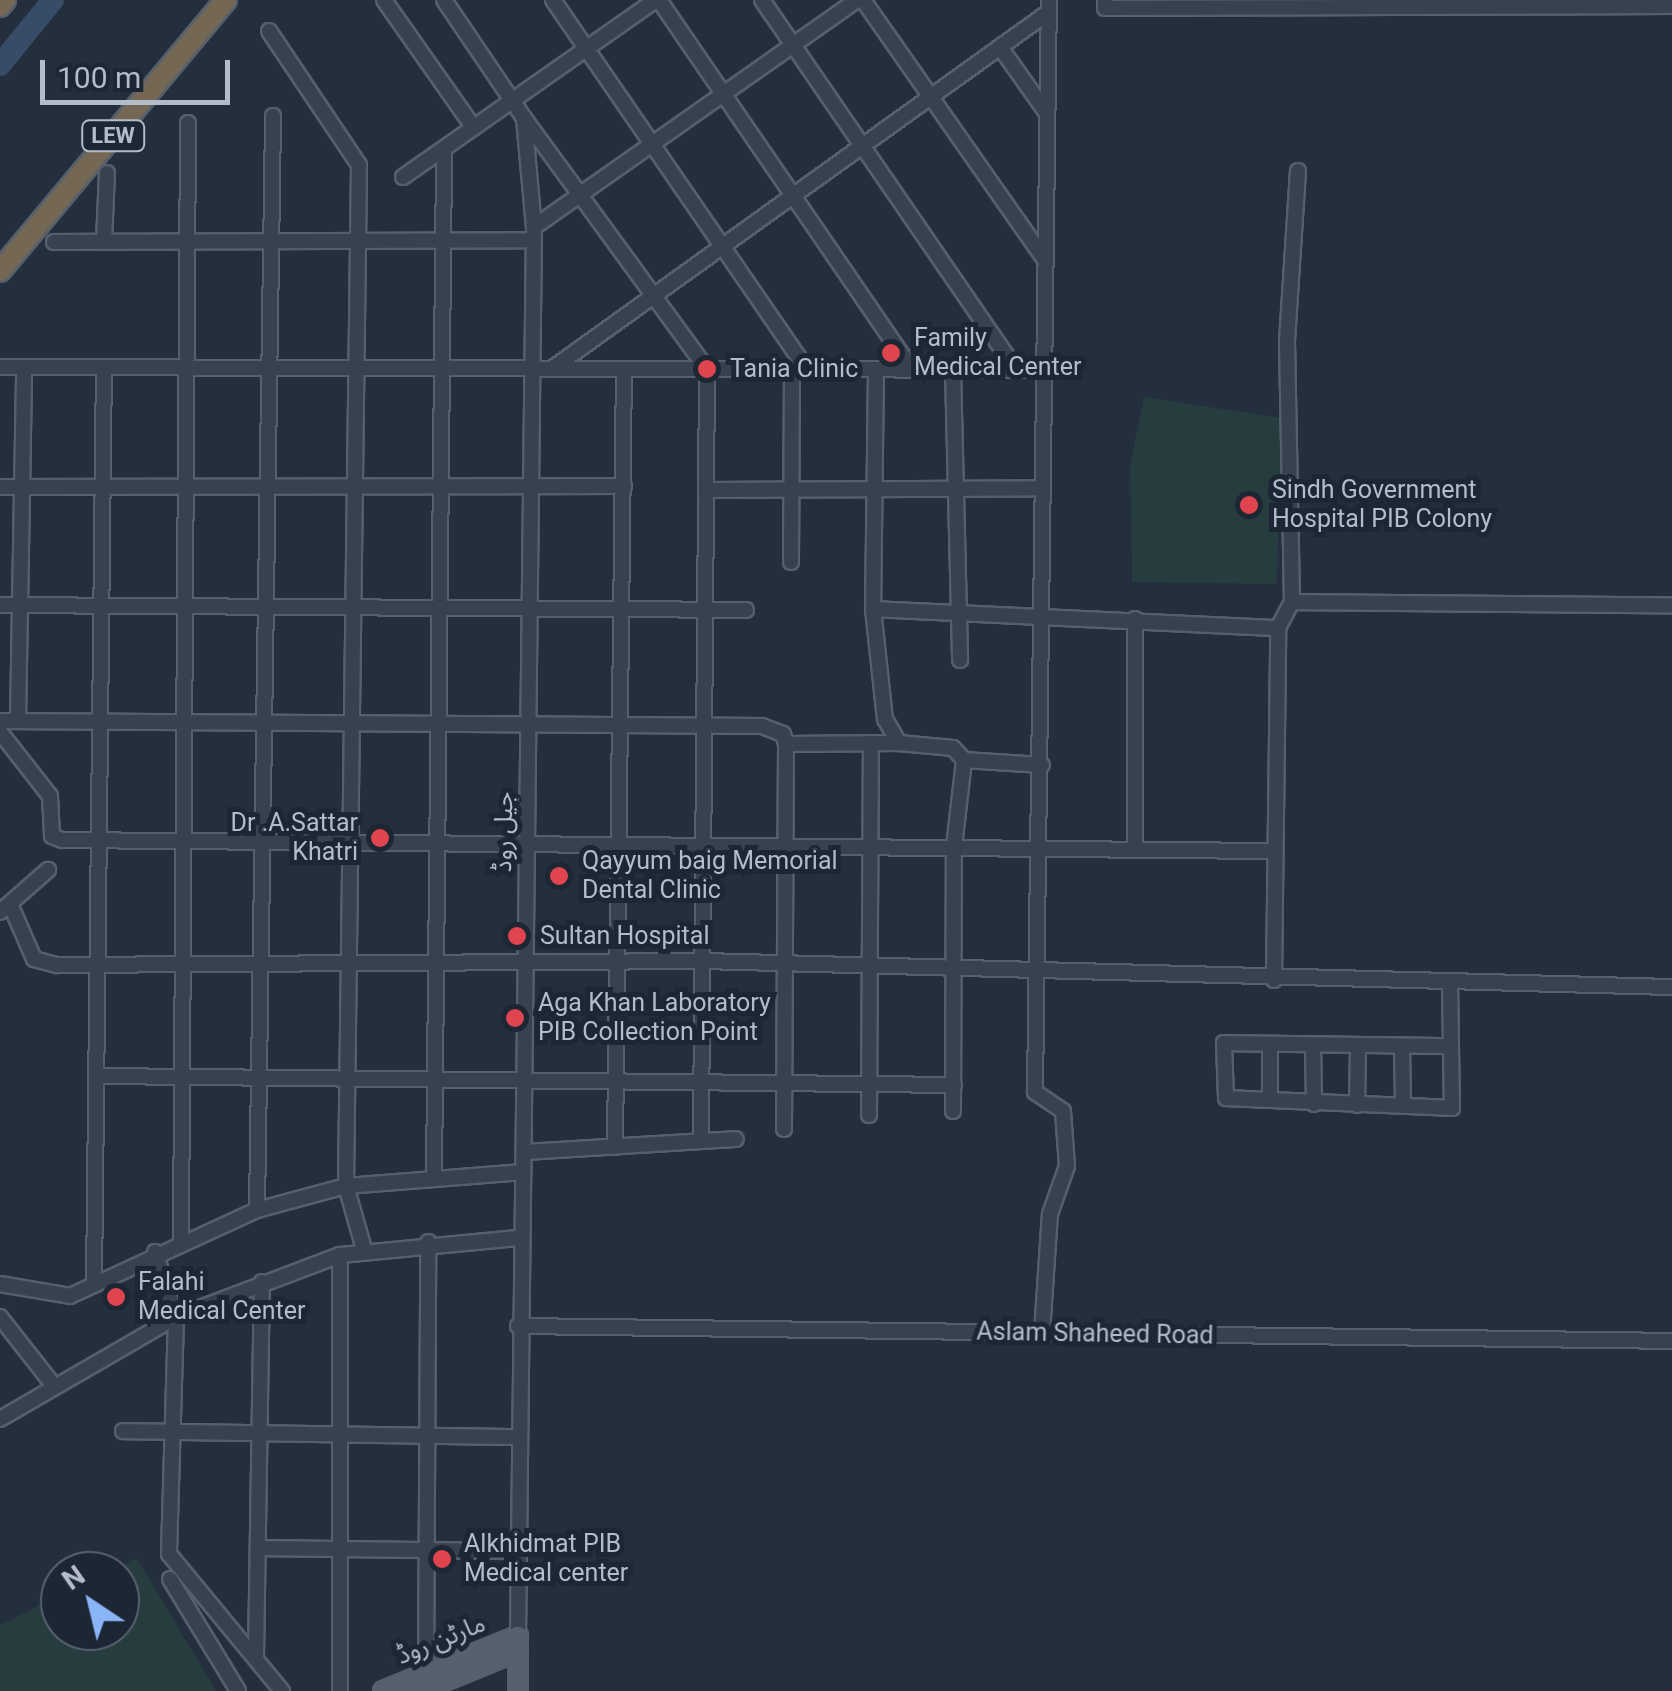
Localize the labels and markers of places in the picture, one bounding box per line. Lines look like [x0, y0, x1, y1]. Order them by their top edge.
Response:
place label: Family Medical Center [914, 324, 1081, 383]
marker: Family Medical Center [878, 340, 904, 366]
place label: Tania Clinic [730, 354, 858, 384]
marker: Tania Clinic [694, 356, 720, 382]
place label: Sindh Government Hospital PIB Colony [1272, 476, 1492, 535]
marker: Sindh Government Hospital PIB Colony [1236, 492, 1262, 518]
place label: Dr .A.Sattar Khatri [231, 809, 358, 868]
marker: Dr .A.Sattar Khatri [367, 825, 393, 851]
place label: Qayyum baig Memorial Dental Clinic [582, 847, 838, 906]
marker: Qayyum baig Memorial Dental Clinic [546, 863, 572, 889]
place label: Sultan Hospital [540, 921, 709, 951]
marker: Sultan Hospital [504, 923, 530, 949]
place label: Aga Khan Laboratory PIB Collection Point [538, 989, 771, 1048]
marker: Aga Khan Laboratory PIB Collection Point [502, 1005, 528, 1031]
place label: Falahi Medical Center [138, 1268, 305, 1327]
marker: Falahi Medical Center [103, 1284, 129, 1310]
place label: Alkhidmat PIB Medical center [464, 1530, 628, 1589]
marker: Alkhidmat PIB Medical center [429, 1546, 455, 1572]

